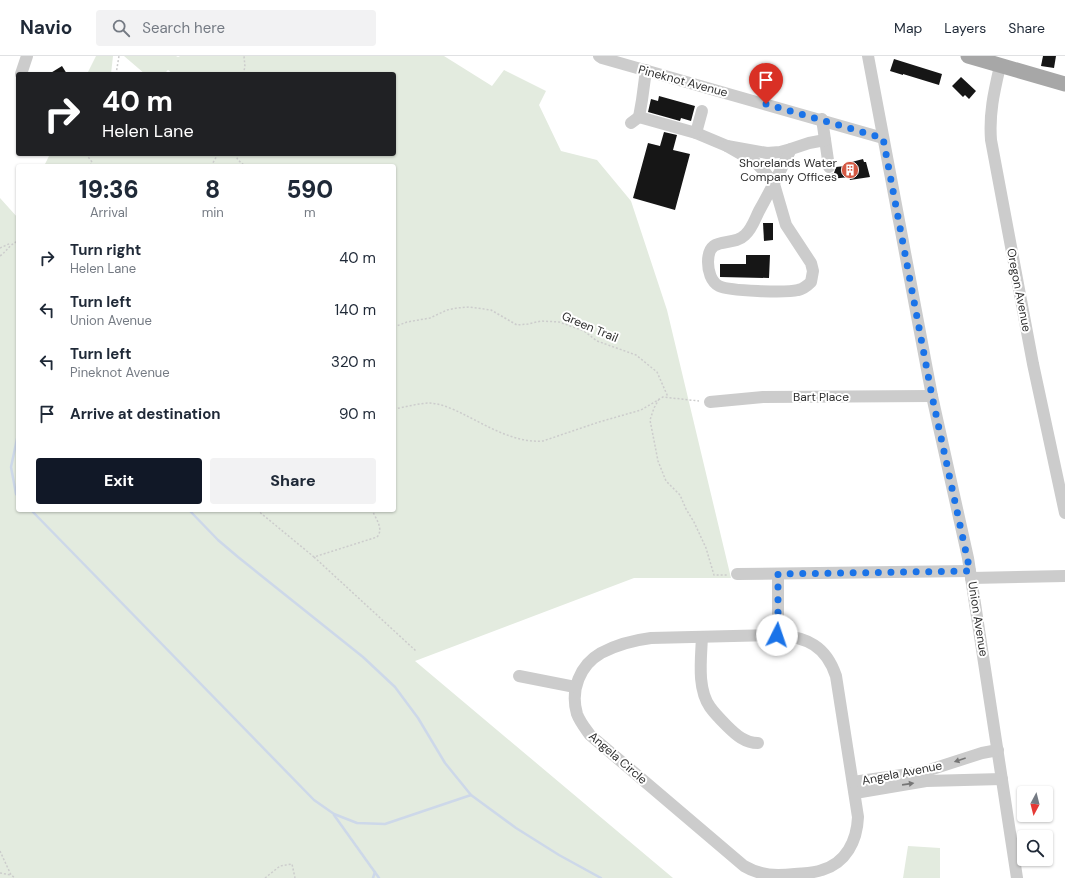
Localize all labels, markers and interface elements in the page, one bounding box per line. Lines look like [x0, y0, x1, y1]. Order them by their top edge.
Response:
search box [96, 10, 376, 46]
text: Navio [20, 15, 72, 40]
icon: search [110, 17, 132, 39]
text: Search here [142, 18, 225, 38]
text: Map [894, 19, 922, 37]
text: Layers [944, 19, 986, 37]
text: Share [1008, 19, 1045, 37]
street label: Pineknot Avenue [636, 61, 730, 101]
pin [749, 63, 783, 104]
icon: arrive [755, 69, 777, 91]
text: 40 m [102, 83, 173, 120]
icon: right [36, 88, 88, 140]
text: Helen Lane [102, 119, 194, 143]
place label: Shorelands Water Company Offices [739, 155, 838, 185]
building icon: Shorelands Water Company Offices [840, 160, 860, 180]
text: 19:36 [79, 174, 139, 205]
text: 8 [205, 174, 220, 205]
text: 590 [287, 174, 333, 205]
text: Arrival [90, 204, 128, 221]
text: min [202, 204, 224, 221]
text: m [304, 204, 316, 221]
text: Turn right [70, 240, 141, 260]
icon: right [36, 247, 58, 269]
street label: Oregon Avenue [1003, 247, 1035, 333]
text: 40 m [339, 248, 376, 268]
text: Helen Lane [70, 260, 136, 277]
text: Turn left [70, 292, 131, 312]
icon: left [36, 299, 58, 321]
text: 140 m [335, 300, 376, 320]
street label: Green Trail [559, 308, 621, 346]
text: Union Avenue [70, 312, 152, 329]
text: Turn left [70, 344, 131, 364]
icon: left [36, 351, 58, 373]
text: 320 m [331, 352, 376, 372]
text: Pineknot Avenue [70, 364, 170, 381]
street label: Bart Place [793, 389, 849, 405]
icon: arrive [36, 403, 58, 425]
text: Arrive at destination [70, 404, 221, 424]
text: 90 m [339, 404, 376, 424]
button: Exit [36, 458, 202, 504]
button: Share [210, 458, 376, 504]
street label: Union Avenue [964, 580, 992, 658]
position arrow [756, 614, 798, 656]
street label: Angela Circle [585, 728, 651, 788]
street label: Angela Avenue [861, 757, 944, 789]
one-way arrow [954, 758, 966, 764]
one-way arrow [901, 781, 914, 787]
north arrow [1017, 786, 1053, 822]
map controls [1017, 786, 1053, 866]
button: search [1017, 830, 1053, 866]

